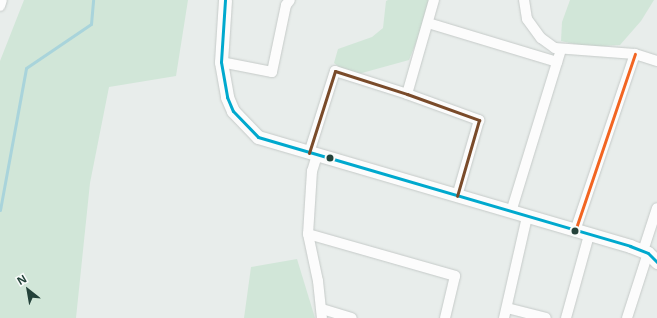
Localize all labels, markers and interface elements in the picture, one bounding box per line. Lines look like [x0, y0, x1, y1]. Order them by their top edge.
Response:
unlabelled marker [325, 153, 335, 163]
unlabelled marker [570, 226, 580, 236]
north arrow [8, 270, 48, 310]
text: N [14, 271, 29, 288]

